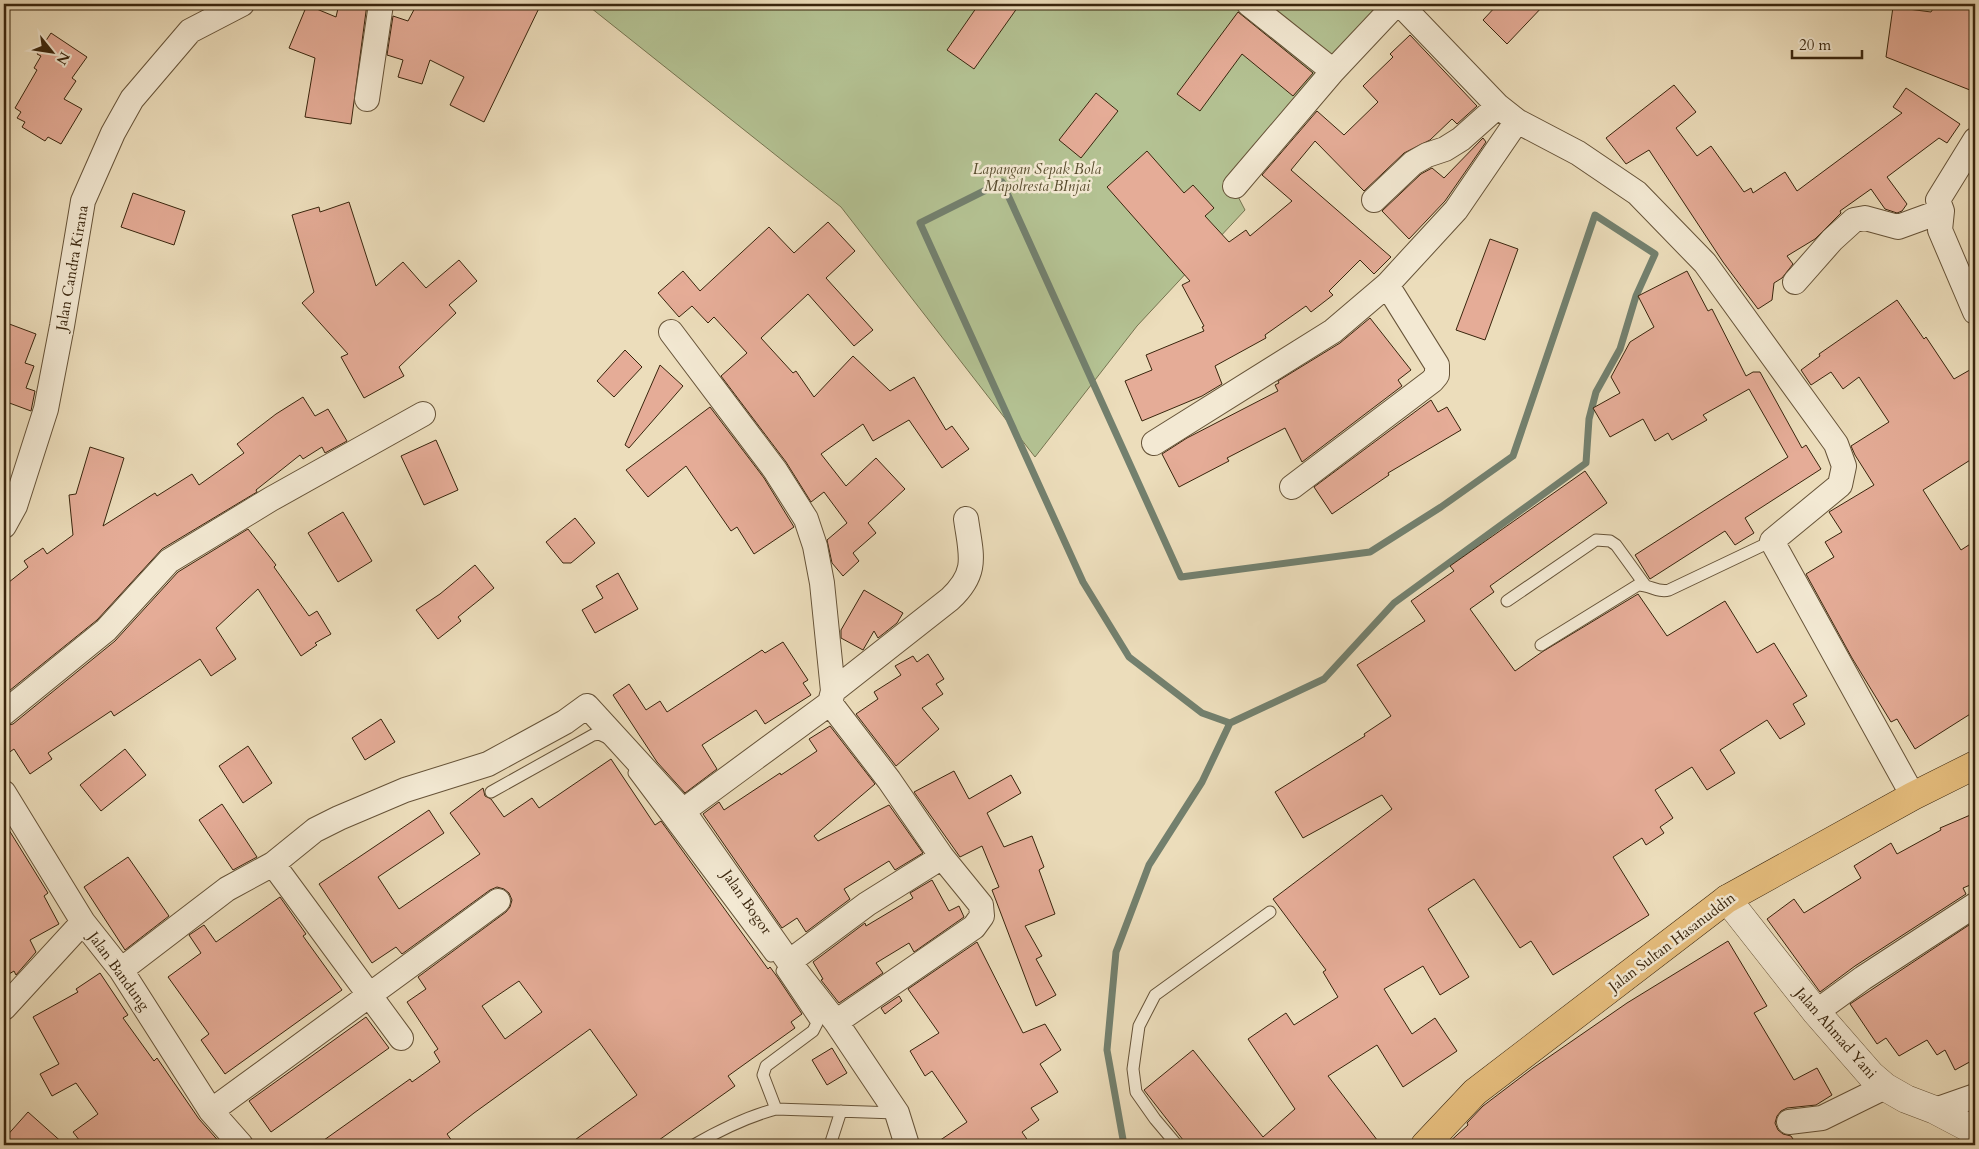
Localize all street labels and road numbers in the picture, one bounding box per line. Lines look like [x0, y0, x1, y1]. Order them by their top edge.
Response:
street label: Jalan Candra Kirana [51, 203, 93, 334]
street label: Jalan Bogor [716, 864, 777, 939]
street label: Jalan Sultan Hasanuddin [1603, 887, 1740, 997]
street label: Jalan Bandung [82, 926, 155, 1015]
street label: Jalan Ahmad Yani [1789, 982, 1881, 1083]

